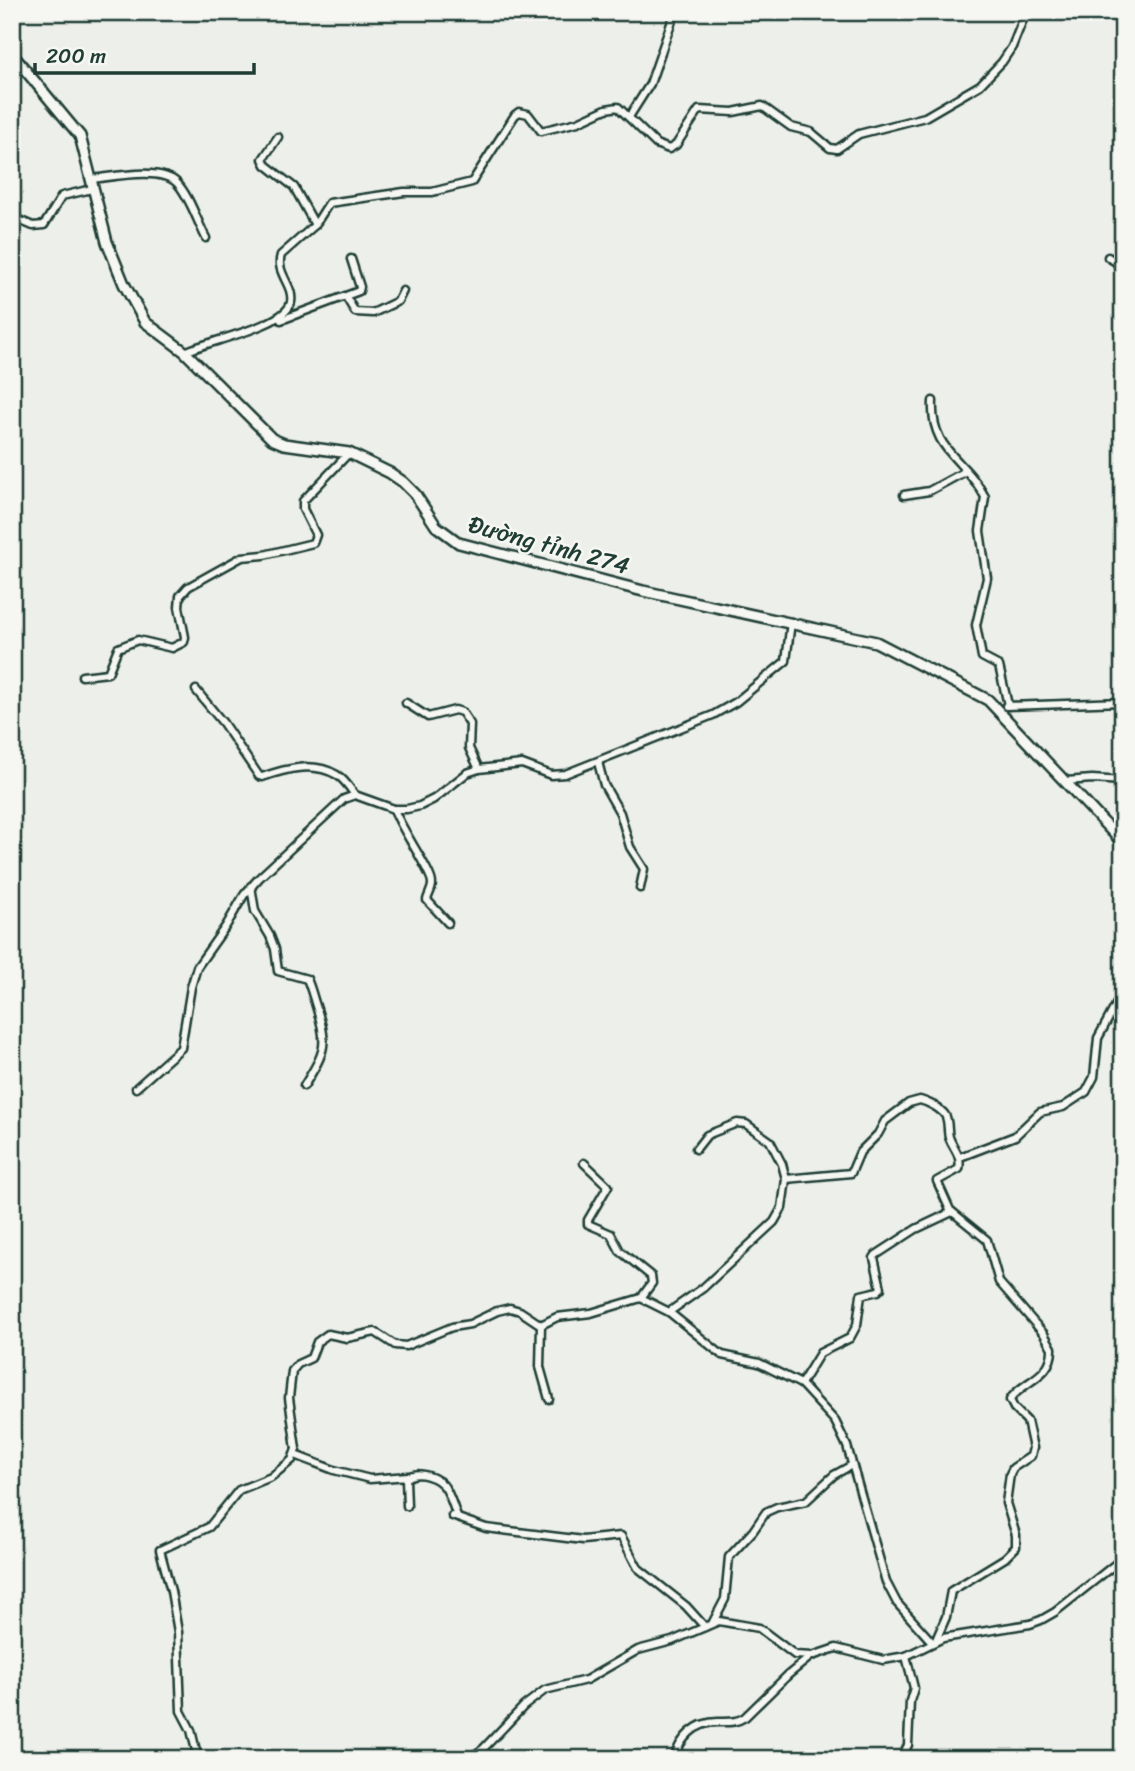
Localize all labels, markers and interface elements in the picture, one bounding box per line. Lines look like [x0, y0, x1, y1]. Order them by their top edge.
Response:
scale bar [35, 32, 254, 76]
text: 200 m [46, 37, 106, 75]
street label: Đường tỉnh 274 [464, 503, 634, 587]

